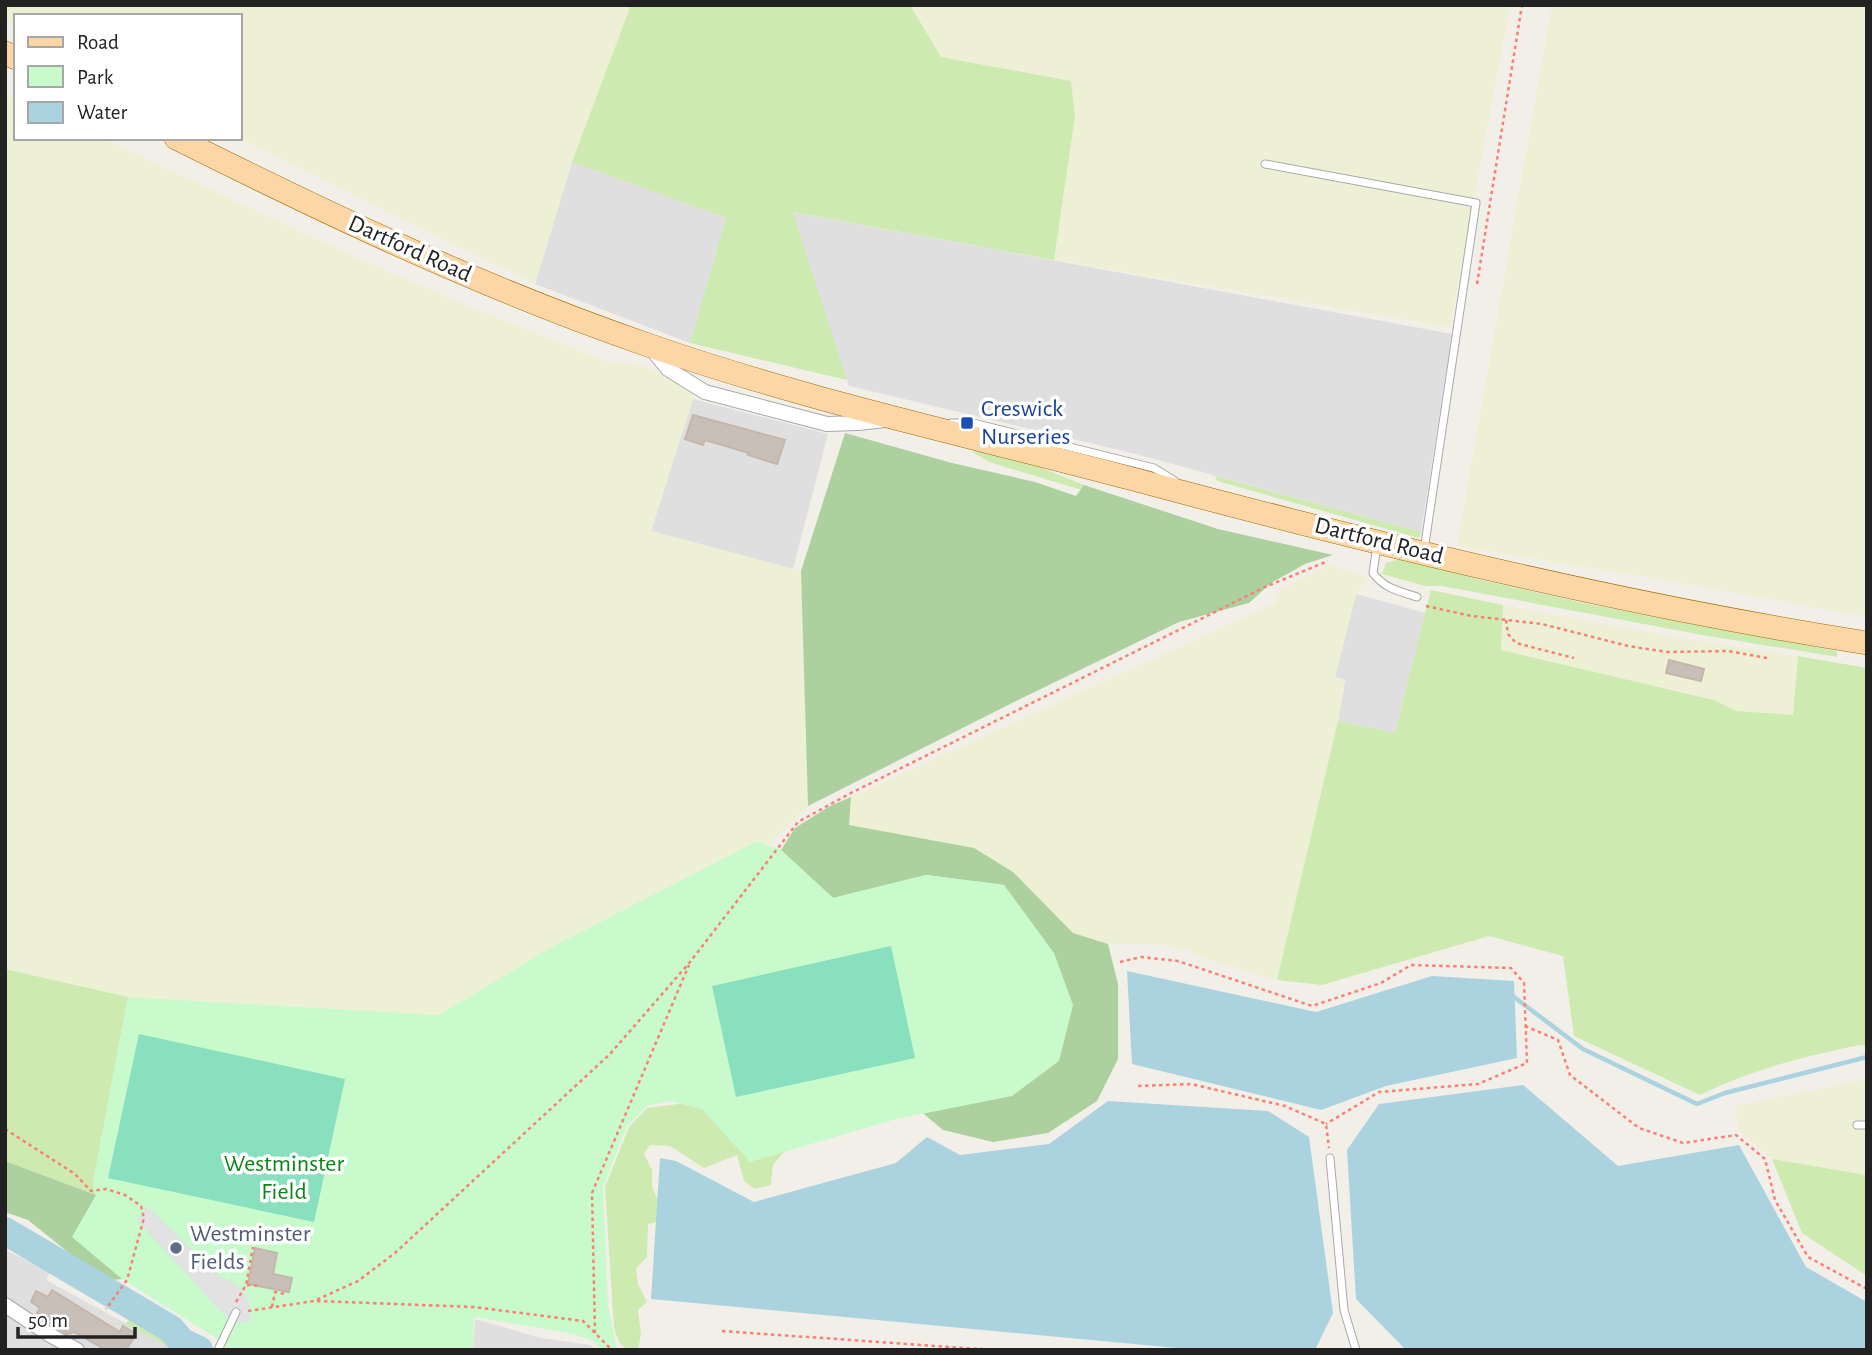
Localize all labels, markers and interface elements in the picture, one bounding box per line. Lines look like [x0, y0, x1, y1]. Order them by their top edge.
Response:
legend [14, 14, 242, 140]
text: Road [77, 32, 119, 53]
text: Park [77, 67, 114, 88]
text: Water [77, 102, 127, 123]
street label: Dartford Road [345, 211, 475, 287]
place label: Creswick Nurseries [981, 397, 1070, 449]
marker: Creswick Nurseries [959, 415, 975, 431]
street label: Dartford Road [1312, 513, 1446, 569]
park label: Westminster Field [224, 1152, 344, 1204]
place label: Westminster Fields [190, 1222, 311, 1274]
marker: Westminster Fields [168, 1240, 184, 1256]
scale bar [18, 1296, 135, 1340]
text: 50 m [28, 1310, 68, 1331]

